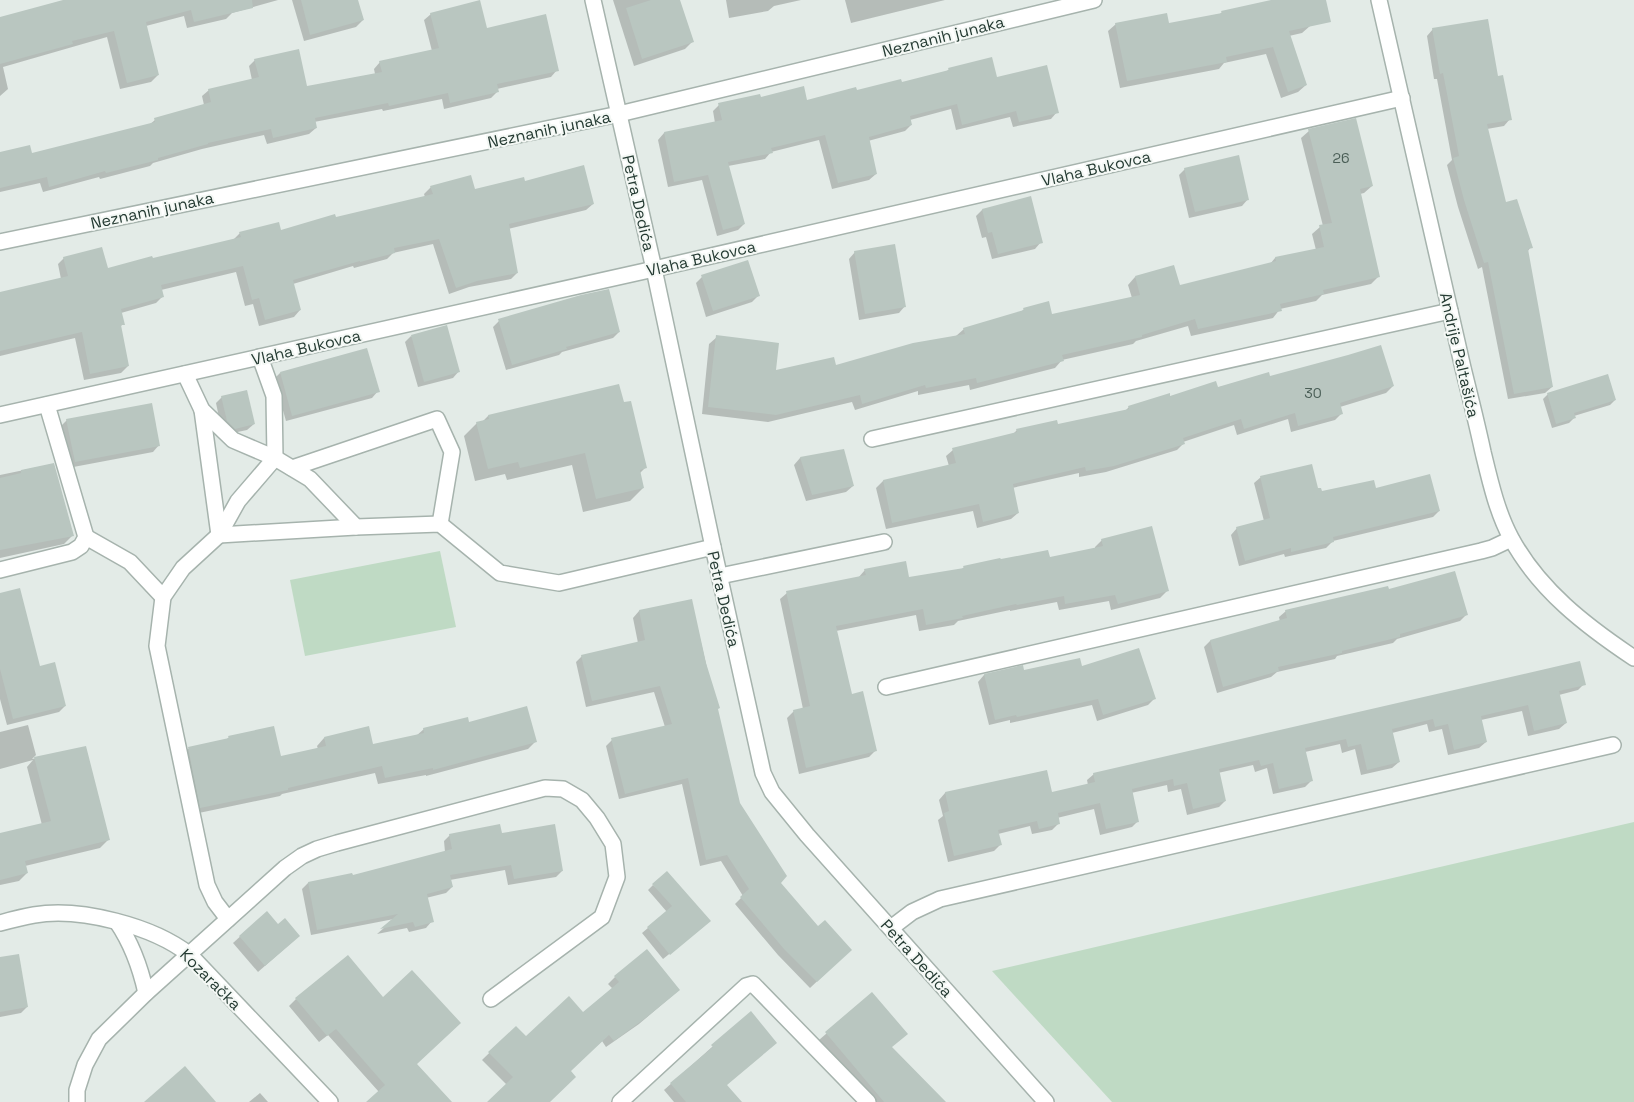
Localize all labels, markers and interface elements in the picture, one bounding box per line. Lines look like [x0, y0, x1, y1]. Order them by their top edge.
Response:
street label: Neznanih junaka [880, 11, 1006, 62]
street label: Neznanih junaka [486, 106, 613, 153]
street label: Vlaha Bukovca [1040, 146, 1153, 191]
house number: 26 [1332, 149, 1350, 167]
street label: Petra Dedića [617, 153, 660, 253]
street label: Neznanih junaka [89, 187, 216, 234]
street label: Vlaha Bukovca [645, 236, 758, 281]
street label: Andrije Paltašića [1435, 290, 1484, 420]
street label: Vlaha Bukovca [250, 325, 363, 370]
house number: 30 [1304, 384, 1322, 402]
street label: Petra Dedića [702, 549, 745, 649]
street label: Petra Dedića [876, 915, 957, 1002]
street label: Kozaračka [175, 944, 246, 1015]

